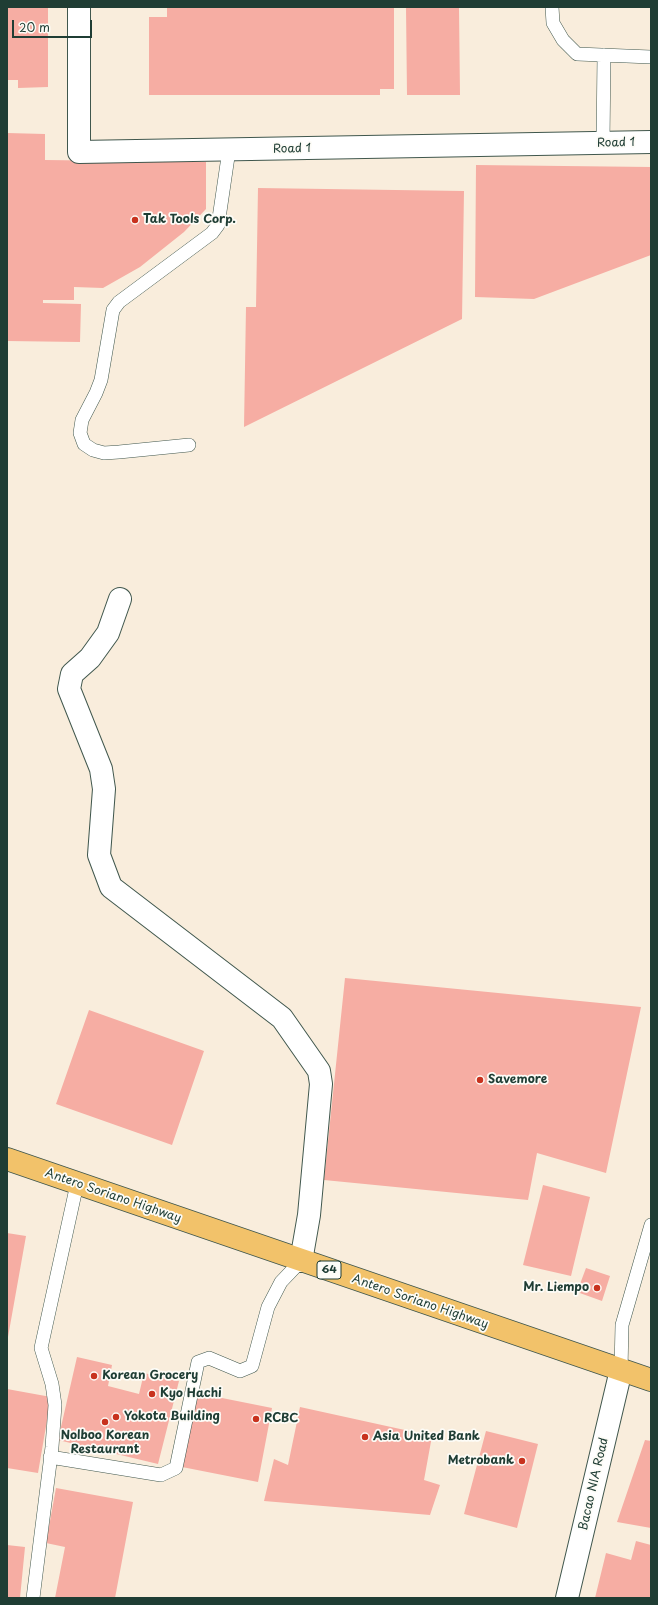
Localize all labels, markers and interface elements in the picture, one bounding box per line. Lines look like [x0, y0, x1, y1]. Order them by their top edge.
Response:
scale bar [14, 12, 94, 38]
text: 20 m [19, 18, 50, 36]
street label: Road 1 [597, 135, 635, 151]
street label: Road 1 [273, 141, 311, 157]
place label: Tak Tools Corp. [143, 213, 236, 227]
marker: Tak Tools Corp. [130, 215, 140, 225]
place label: Savemore [488, 1073, 547, 1087]
marker: Savemore [475, 1075, 485, 1085]
street label: Antero Soriano Highway [43, 1166, 183, 1226]
road number: 64 [317, 1261, 341, 1279]
street label: Antero Soriano Highway [350, 1272, 490, 1332]
place label: Mr. Liempo [523, 1281, 589, 1295]
marker: Mr. Liempo [592, 1283, 602, 1293]
place label: Korean Grocery [102, 1369, 198, 1383]
marker: Korean Grocery [89, 1371, 99, 1381]
place label: Kyo Hachi [160, 1387, 222, 1401]
marker: Kyo Hachi [147, 1389, 157, 1399]
place label: Yokota Building [124, 1410, 220, 1424]
marker: Yokota Building [111, 1412, 121, 1422]
place label: RCBC [264, 1412, 298, 1426]
marker: RCBC [251, 1414, 261, 1424]
marker: Nolboo Korean Restaurant [100, 1417, 110, 1427]
place label: Nolboo Korean Restaurant [61, 1429, 149, 1457]
place label: Asia United Bank [373, 1430, 480, 1444]
marker: Asia United Bank [360, 1432, 370, 1442]
street label: Bacao NIA Road [576, 1436, 612, 1532]
place label: Metrobank [448, 1454, 514, 1468]
marker: Metrobank [517, 1456, 527, 1466]

